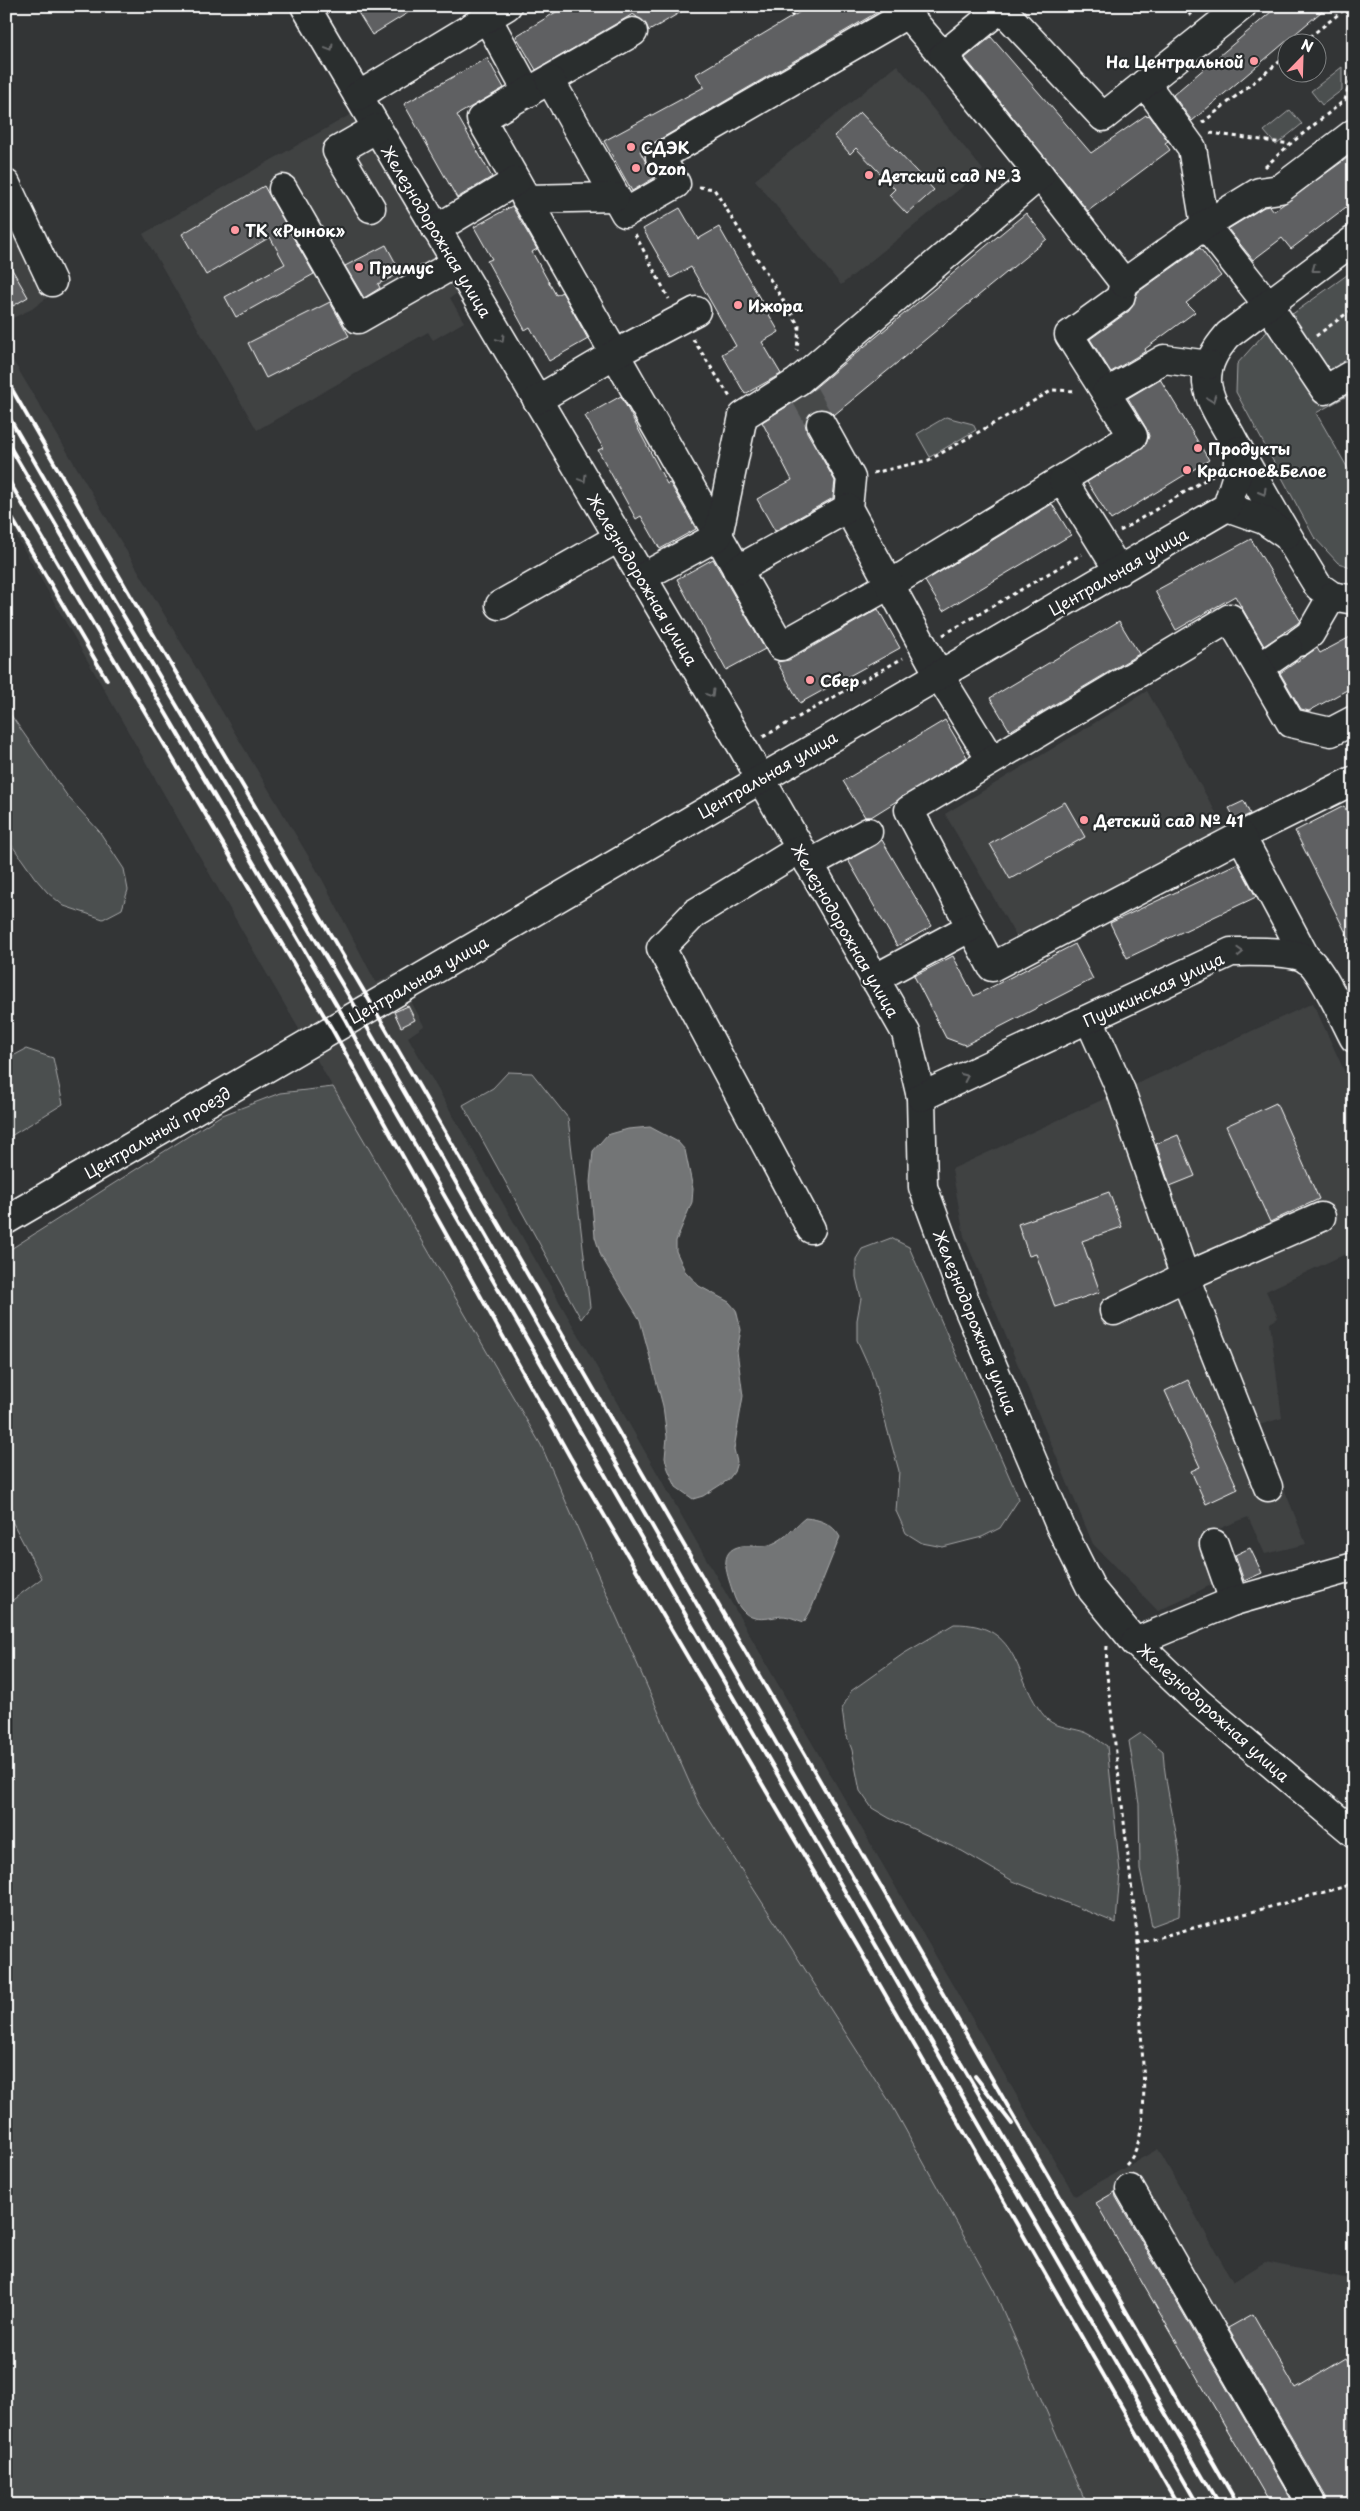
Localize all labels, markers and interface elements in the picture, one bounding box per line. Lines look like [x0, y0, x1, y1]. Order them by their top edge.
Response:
north arrow [1278, 32, 1328, 82]
text: N [1298, 34, 1316, 57]
one-way arrow [323, 43, 333, 52]
place label: На Центральной [1106, 49, 1244, 73]
marker: На Центральной [1248, 55, 1260, 67]
place label: СДЭК [641, 135, 689, 159]
street label: Железнодорожная улица [376, 140, 498, 322]
marker: СДЭК [625, 141, 637, 153]
place label: Ozon [646, 156, 686, 180]
marker: Ozon [630, 162, 642, 174]
place label: Детский сад № 3 [878, 163, 1021, 187]
marker: Детский сад № 3 [863, 169, 875, 181]
place label: ТК «Рынок» [245, 218, 346, 242]
marker: ТК «Рынок» [229, 224, 241, 236]
place label: Примус [369, 255, 434, 279]
marker: Примус [353, 261, 365, 273]
one-way arrow [1312, 264, 1321, 272]
place label: Ижора [748, 293, 803, 317]
marker: Ижора [732, 299, 744, 311]
one-way arrow [494, 334, 504, 343]
one-way arrow [1206, 394, 1217, 403]
place label: Продукты [1208, 436, 1291, 460]
marker: Продукты [1192, 442, 1204, 454]
place label: Красное&Белое [1197, 458, 1327, 482]
marker: Красное&Белое [1181, 464, 1193, 476]
one-way arrow [577, 474, 587, 483]
one-way arrow [1256, 487, 1266, 496]
street label: Железнодорожная улица [582, 488, 704, 670]
street label: Центральная улица [1044, 521, 1192, 621]
place label: Сбер [820, 668, 860, 692]
marker: Сбер [804, 674, 816, 686]
one-way arrow [704, 689, 714, 698]
street label: Центральная улица [693, 724, 841, 824]
place label: Детский сад № 41 [1093, 808, 1244, 832]
marker: Детский сад № 41 [1078, 814, 1090, 826]
street label: Железнодорожная улица [786, 839, 906, 1021]
street label: Центральная улица [344, 929, 492, 1029]
street label: Пушкинская улица [1079, 946, 1227, 1032]
one-way arrow [1236, 947, 1244, 957]
one-way arrow [960, 1072, 969, 1083]
street label: Центральный проезд [79, 1080, 235, 1184]
street label: Железнодорожная улица [928, 1226, 1024, 1418]
street label: Железнодорожная улица [1133, 1637, 1295, 1787]

